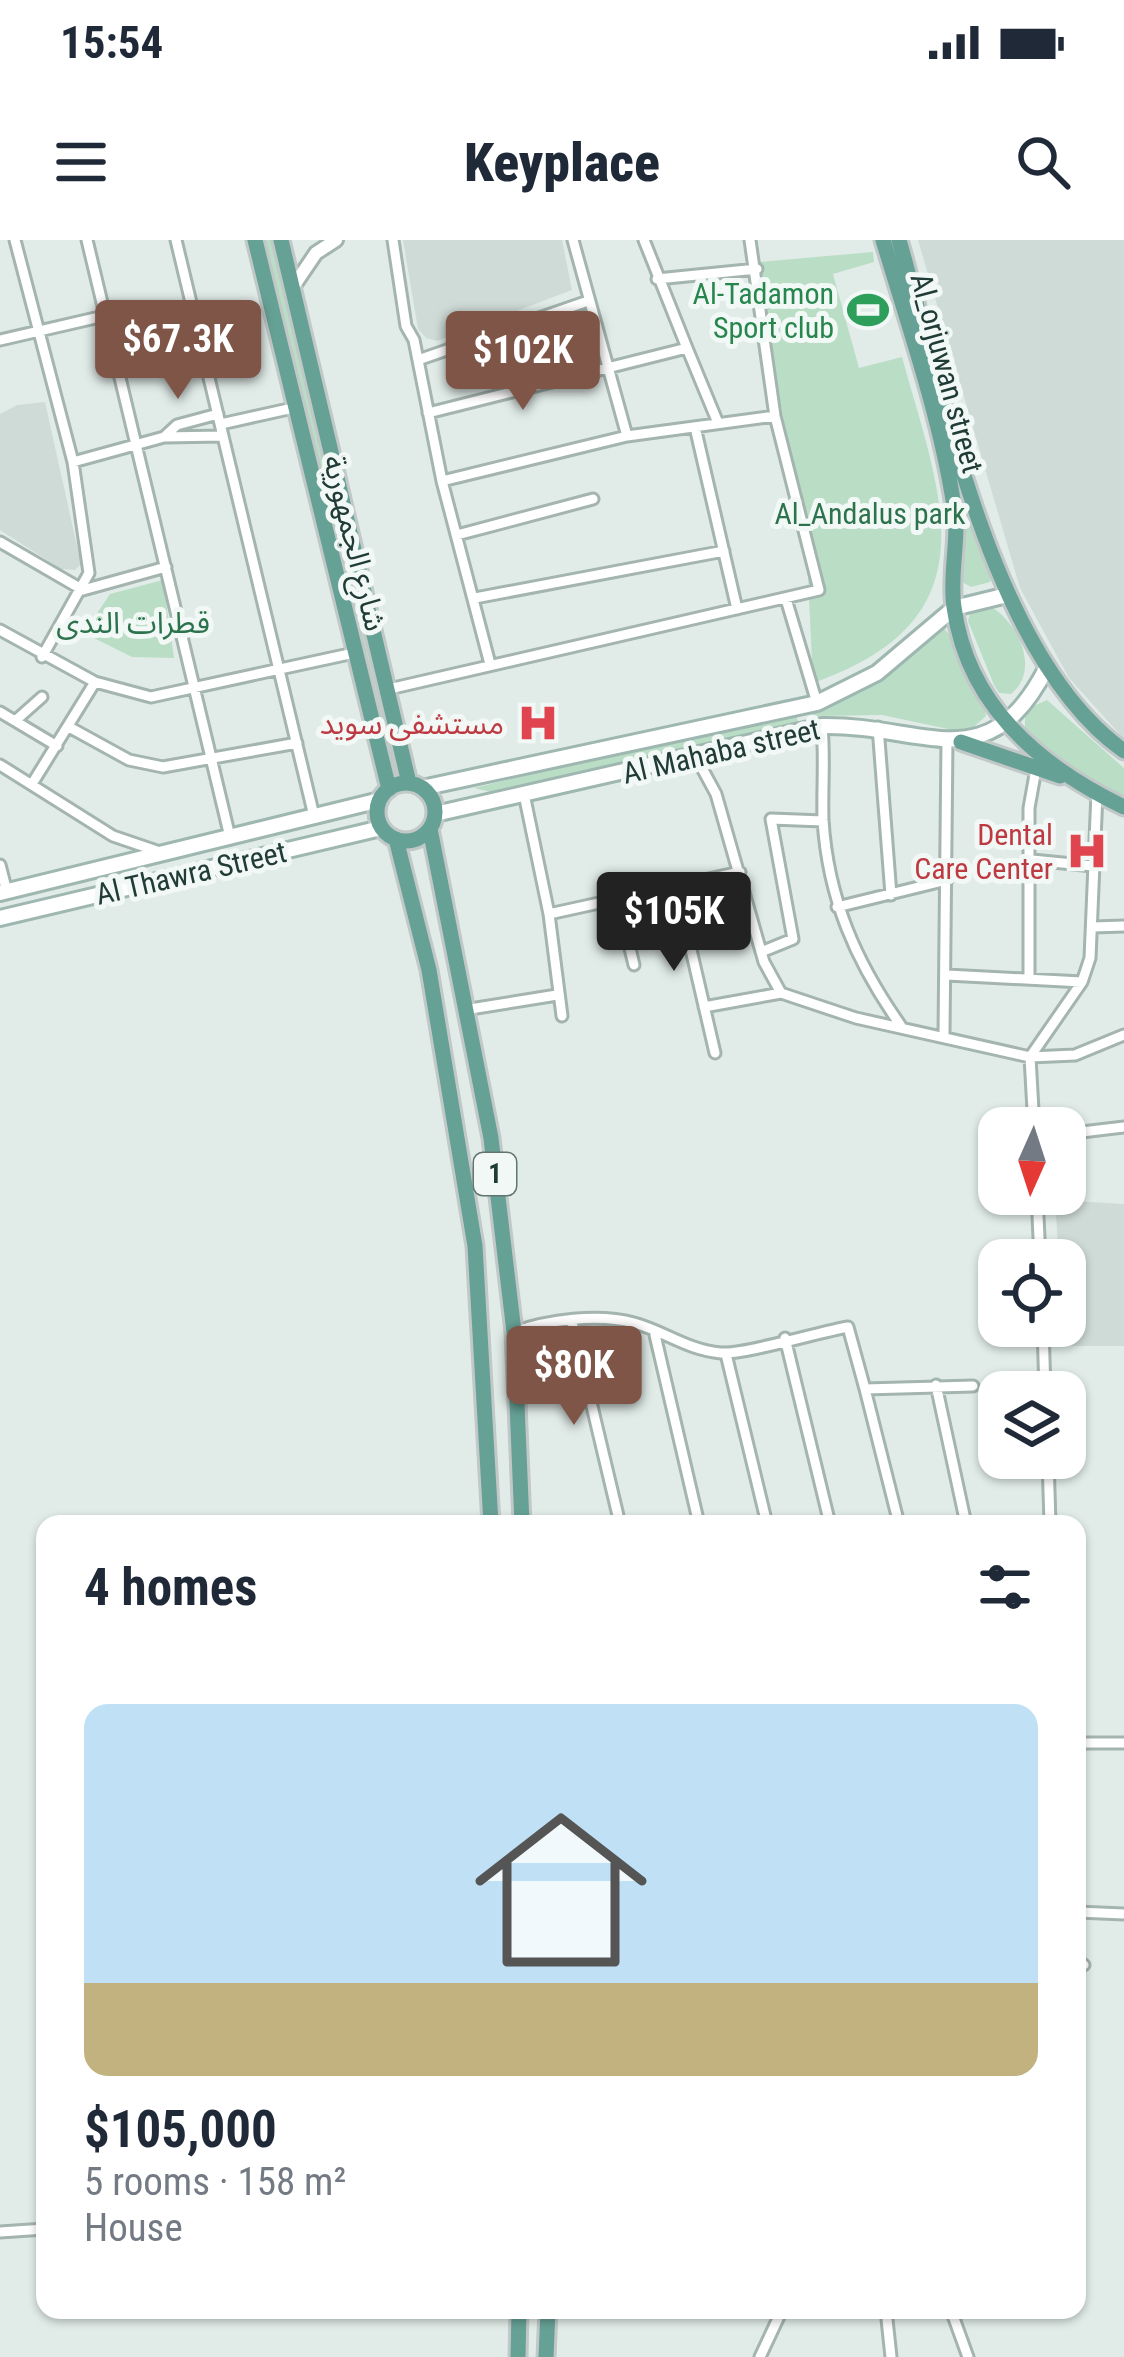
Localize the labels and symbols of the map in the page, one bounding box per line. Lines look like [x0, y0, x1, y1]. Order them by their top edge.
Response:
street label: Al_orjuwan street [904, 269, 990, 477]
place label: Al-Tadamon Sport club [693, 276, 834, 345]
sports icon: Al-Tadamon Sport club [845, 287, 891, 333]
pin: $67.3K [80, 300, 276, 402]
pin: $102K [439, 311, 607, 413]
street label: شارع الجمهورية [311, 452, 394, 636]
park label: Al_Andalus park [774, 496, 966, 531]
park label: قطرات الندى [56, 605, 210, 640]
hospital icon: مستشفى سويد [515, 700, 561, 746]
place label: مستشفى سويد [320, 706, 504, 741]
street label: Al Mahaba street [619, 711, 823, 791]
place label: Dental Care Center [914, 817, 1053, 886]
hospital icon: Dental Care Center [1064, 828, 1110, 874]
street label: Al Thawra Street [92, 834, 290, 912]
pin: $105K [590, 872, 758, 974]
north arrow [978, 1107, 1086, 1215]
road number: 1 [474, 1153, 516, 1195]
pin: $80K [503, 1326, 645, 1428]

